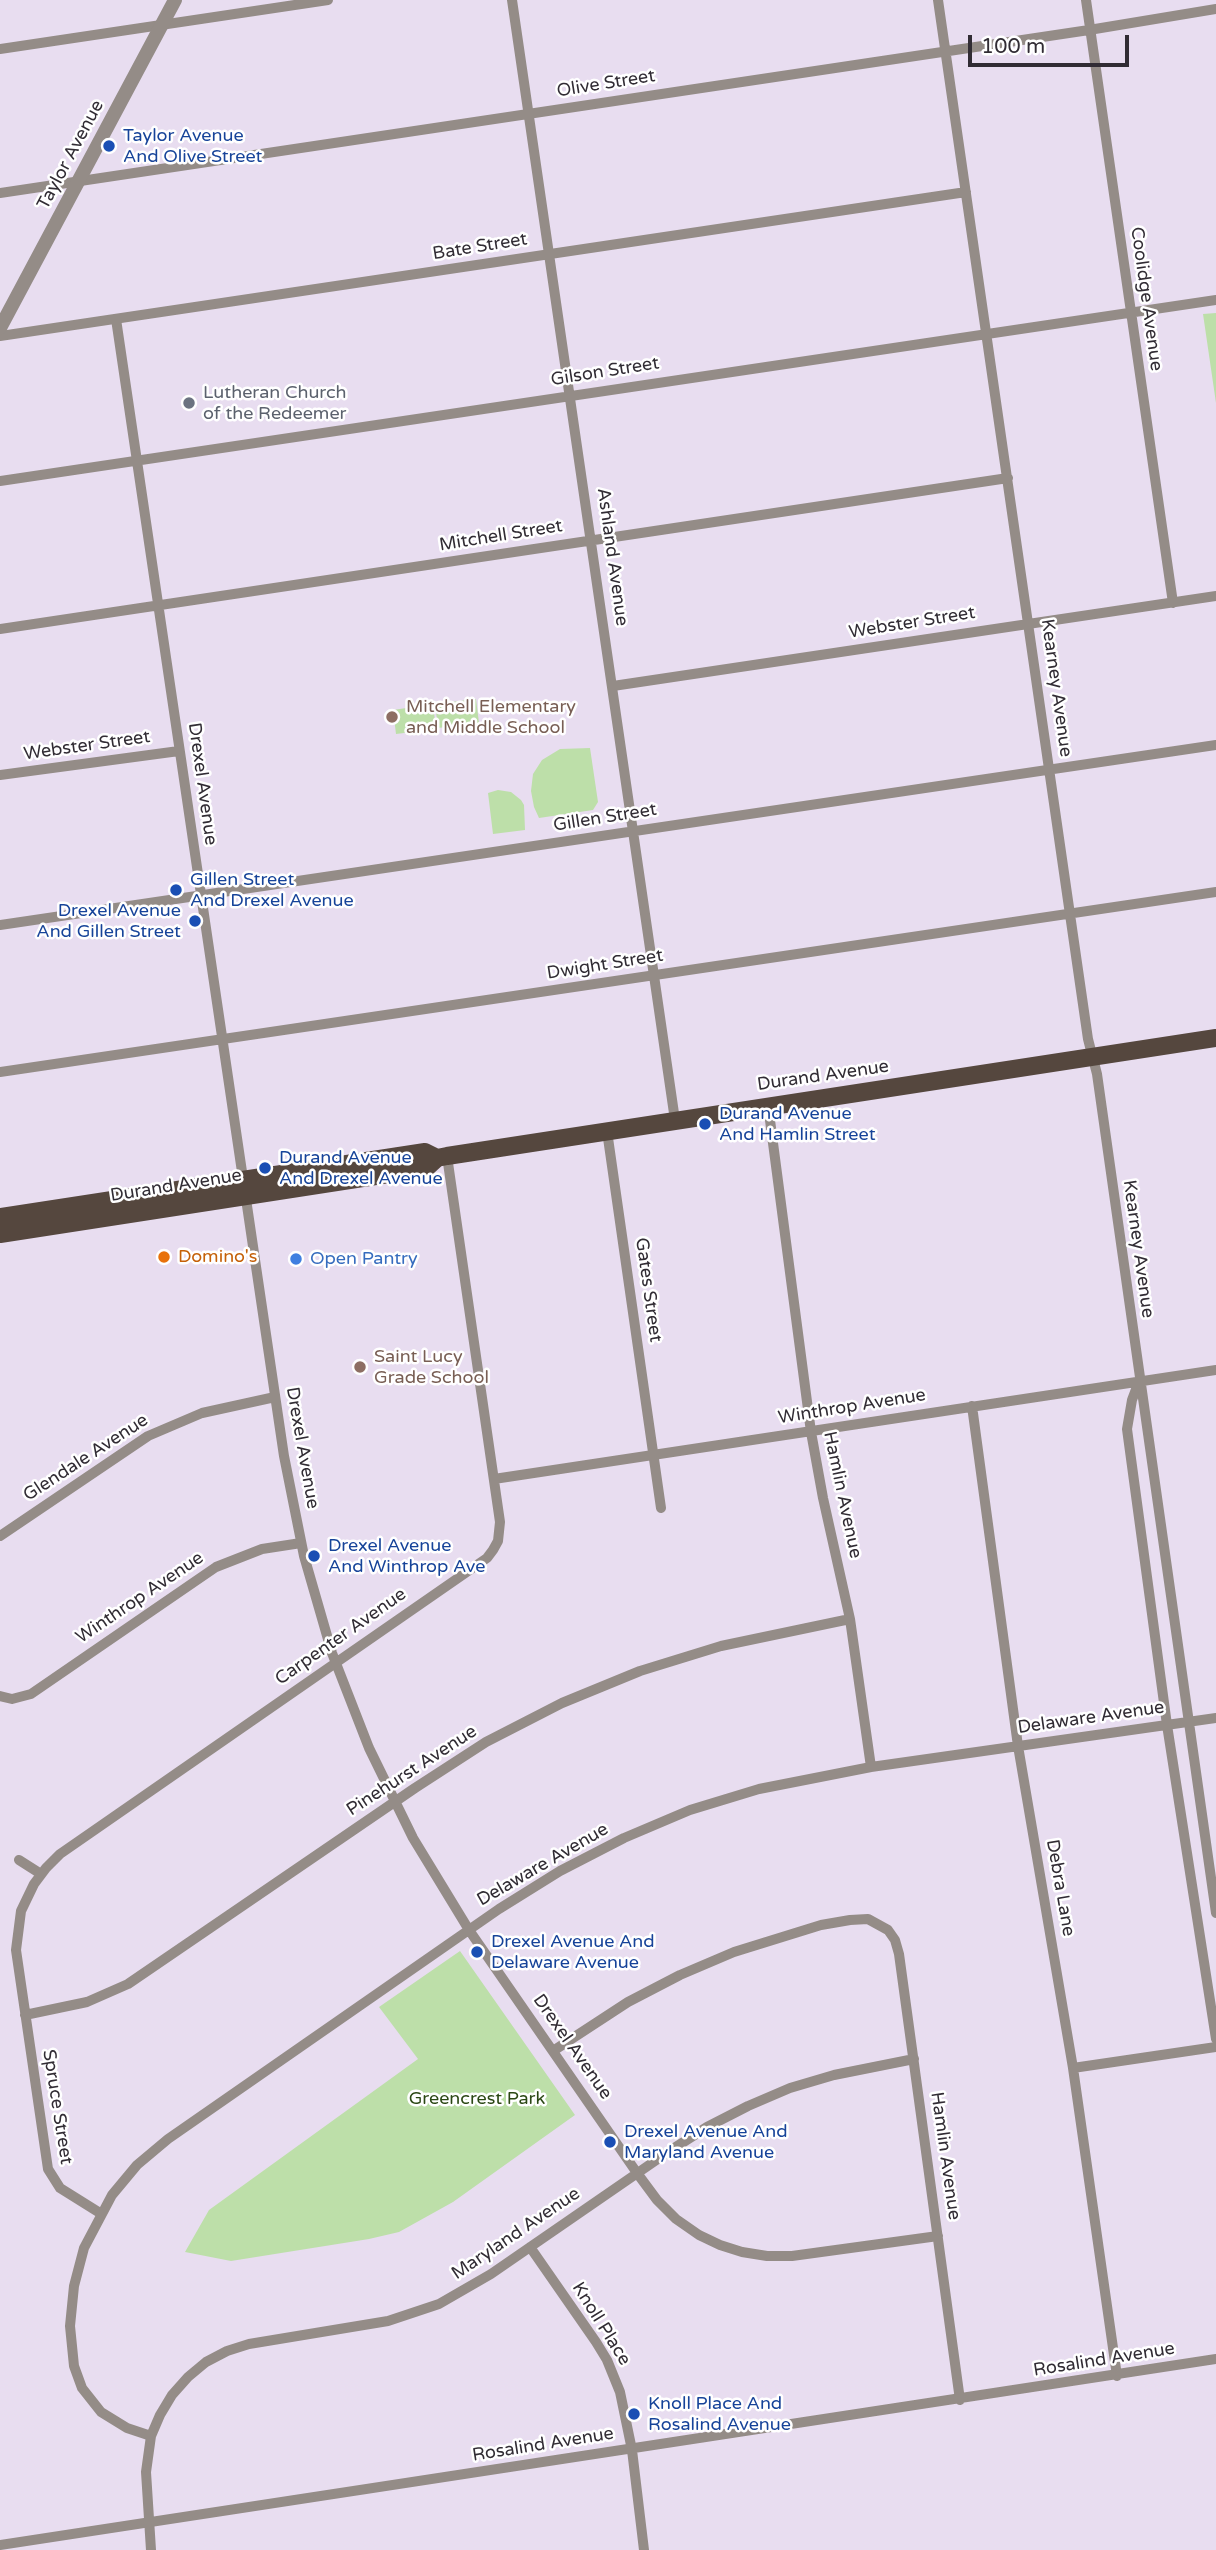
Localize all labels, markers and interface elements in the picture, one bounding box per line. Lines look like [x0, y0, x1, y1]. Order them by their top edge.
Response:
scale bar [971, 21, 1132, 65]
text: 100 m [981, 34, 1045, 59]
street label: Olive Street [555, 66, 657, 102]
street label: Taylor Avenue [33, 97, 109, 213]
place label: Taylor Avenue And Olive Street [123, 125, 262, 168]
marker: Taylor Avenue And Olive Street [101, 138, 117, 154]
street label: Coolidge Avenue [1125, 226, 1167, 372]
street label: Bate Street [431, 229, 529, 265]
street label: Gilson Street [549, 353, 661, 391]
place label: Lutheran Church of the Redeemer [203, 382, 347, 424]
marker: Lutheran Church of the Redeemer [181, 395, 197, 411]
street label: Ashland Avenue [592, 487, 632, 627]
street label: Mitchell Street [438, 516, 564, 556]
street label: Webster Street [847, 602, 977, 644]
street label: Kearney Avenue [1036, 618, 1076, 758]
place label: Mitchell Elementary and Middle School [406, 696, 576, 738]
marker: Mitchell Elementary and Middle School [384, 709, 400, 725]
street label: Drexel Avenue [183, 721, 221, 847]
street label: Webster Street [22, 726, 152, 766]
street label: Gillen Street [552, 799, 658, 837]
place label: Gillen Street And Drexel Avenue [190, 869, 354, 912]
marker: Gillen Street And Drexel Avenue [168, 882, 184, 898]
place label: Drexel Avenue And Gillen Street [36, 900, 181, 942]
marker: Drexel Avenue And Gillen Street [187, 913, 203, 929]
street label: Dwight Street [545, 945, 665, 985]
street label: Durand Avenue [756, 1056, 890, 1096]
place label: Durand Avenue And Hamlin Street [719, 1103, 876, 1146]
marker: Durand Avenue And Hamlin Street [697, 1116, 713, 1132]
place label: Durand Avenue And Drexel Avenue [279, 1147, 443, 1190]
marker: Durand Avenue And Drexel Avenue [257, 1160, 273, 1176]
street label: Durand Avenue [109, 1165, 243, 1207]
street label: Kearney Avenue [1118, 1179, 1158, 1319]
street label: Gates Street [630, 1236, 666, 1344]
place label: Domino's [178, 1246, 257, 1268]
place label: Open Pantry [310, 1248, 418, 1270]
marker: Domino's [156, 1249, 172, 1265]
marker: Open Pantry [288, 1251, 304, 1267]
place label: Saint Lucy Grade School [374, 1346, 489, 1388]
marker: Saint Lucy Grade School [352, 1359, 368, 1375]
street label: Drexel Avenue [281, 1385, 323, 1511]
street label: Winthrop Avenue [777, 1385, 927, 1429]
street label: Glendale Avenue [20, 1410, 152, 1506]
street label: Hamlin Avenue [818, 1430, 866, 1560]
place label: Drexel Avenue And Winthrop Ave [328, 1535, 485, 1578]
street label: Winthrop Avenue [72, 1547, 208, 1649]
marker: Drexel Avenue And Winthrop Ave [306, 1548, 322, 1564]
street label: Carpenter Avenue [271, 1584, 411, 1690]
street label: Delaware Avenue [1016, 1697, 1166, 1739]
street label: Pinehurst Avenue [343, 1721, 481, 1821]
street label: Delaware Avenue [474, 1819, 612, 1911]
street label: Debra Lane [1041, 1838, 1079, 1938]
place label: Drexel Avenue And Delaware Avenue [491, 1931, 655, 1974]
marker: Drexel Avenue And Delaware Avenue [469, 1944, 485, 1960]
street label: Drexel Avenue [528, 1990, 616, 2104]
street label: Spruce Street [37, 2048, 77, 2166]
park label: Greencrest Park [409, 2088, 545, 2110]
street label: Hamlin Avenue [925, 2090, 965, 2222]
place label: Drexel Avenue And Maryland Avenue [624, 2121, 788, 2164]
marker: Drexel Avenue And Maryland Avenue [602, 2134, 618, 2150]
street label: Maryland Avenue [448, 2183, 584, 2285]
street label: Knoll Place [567, 2278, 635, 2370]
street label: Rosalind Avenue [1032, 2338, 1176, 2382]
place label: Knoll Place And Rosalind Avenue [648, 2393, 791, 2436]
marker: Knoll Place And Rosalind Avenue [626, 2406, 642, 2422]
street label: Rosalind Avenue [471, 2423, 615, 2467]

